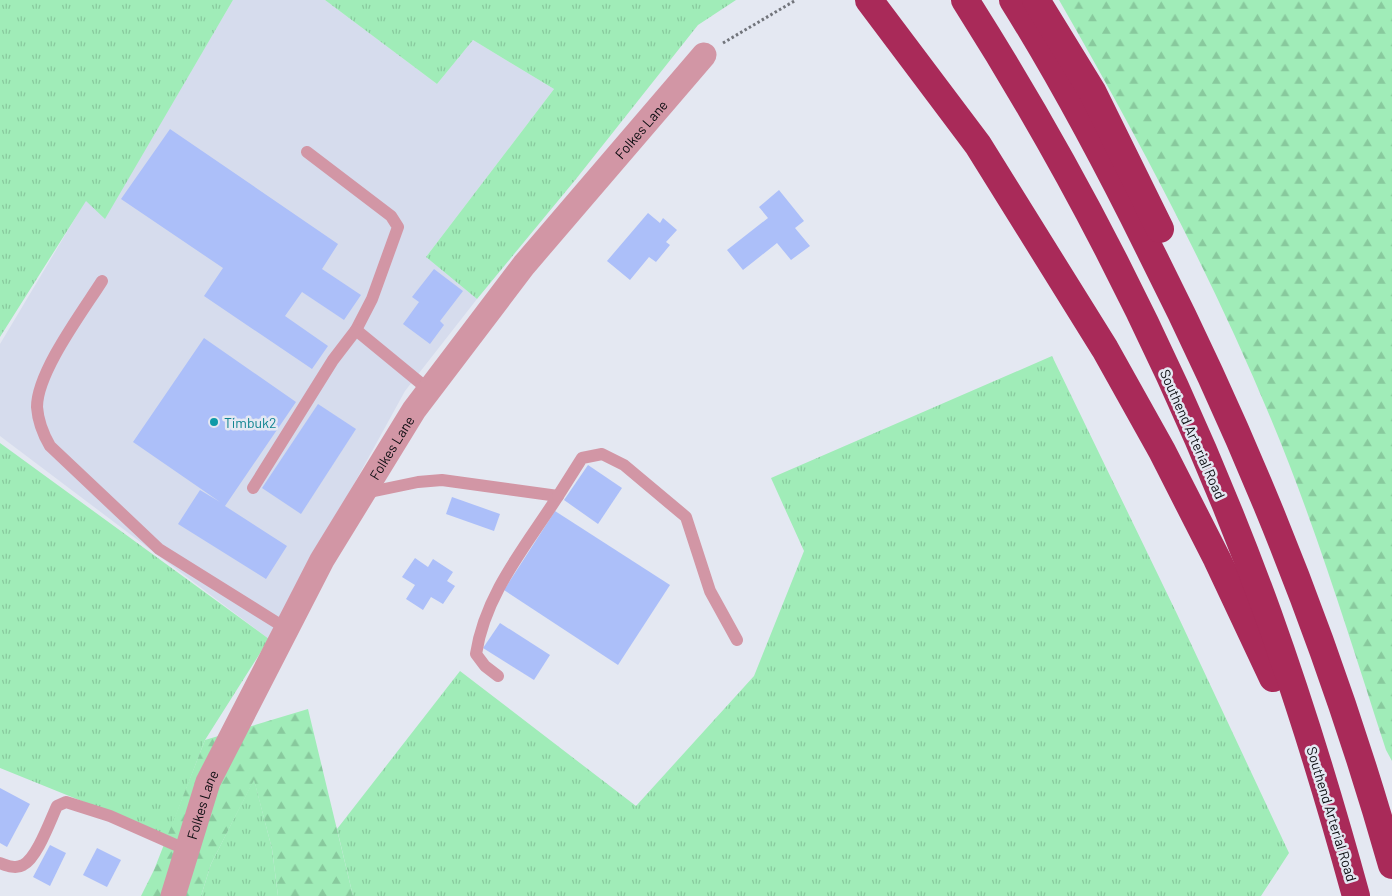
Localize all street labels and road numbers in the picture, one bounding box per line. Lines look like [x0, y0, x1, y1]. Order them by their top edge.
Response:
street label: Folkes Lane [611, 96, 671, 162]
street label: Southend Arterial Road [1157, 367, 1229, 501]
street label: Folkes Lane [365, 412, 417, 482]
street label: Southend Arterial Road [1303, 745, 1361, 883]
street label: Folkes Lane [182, 767, 221, 841]

